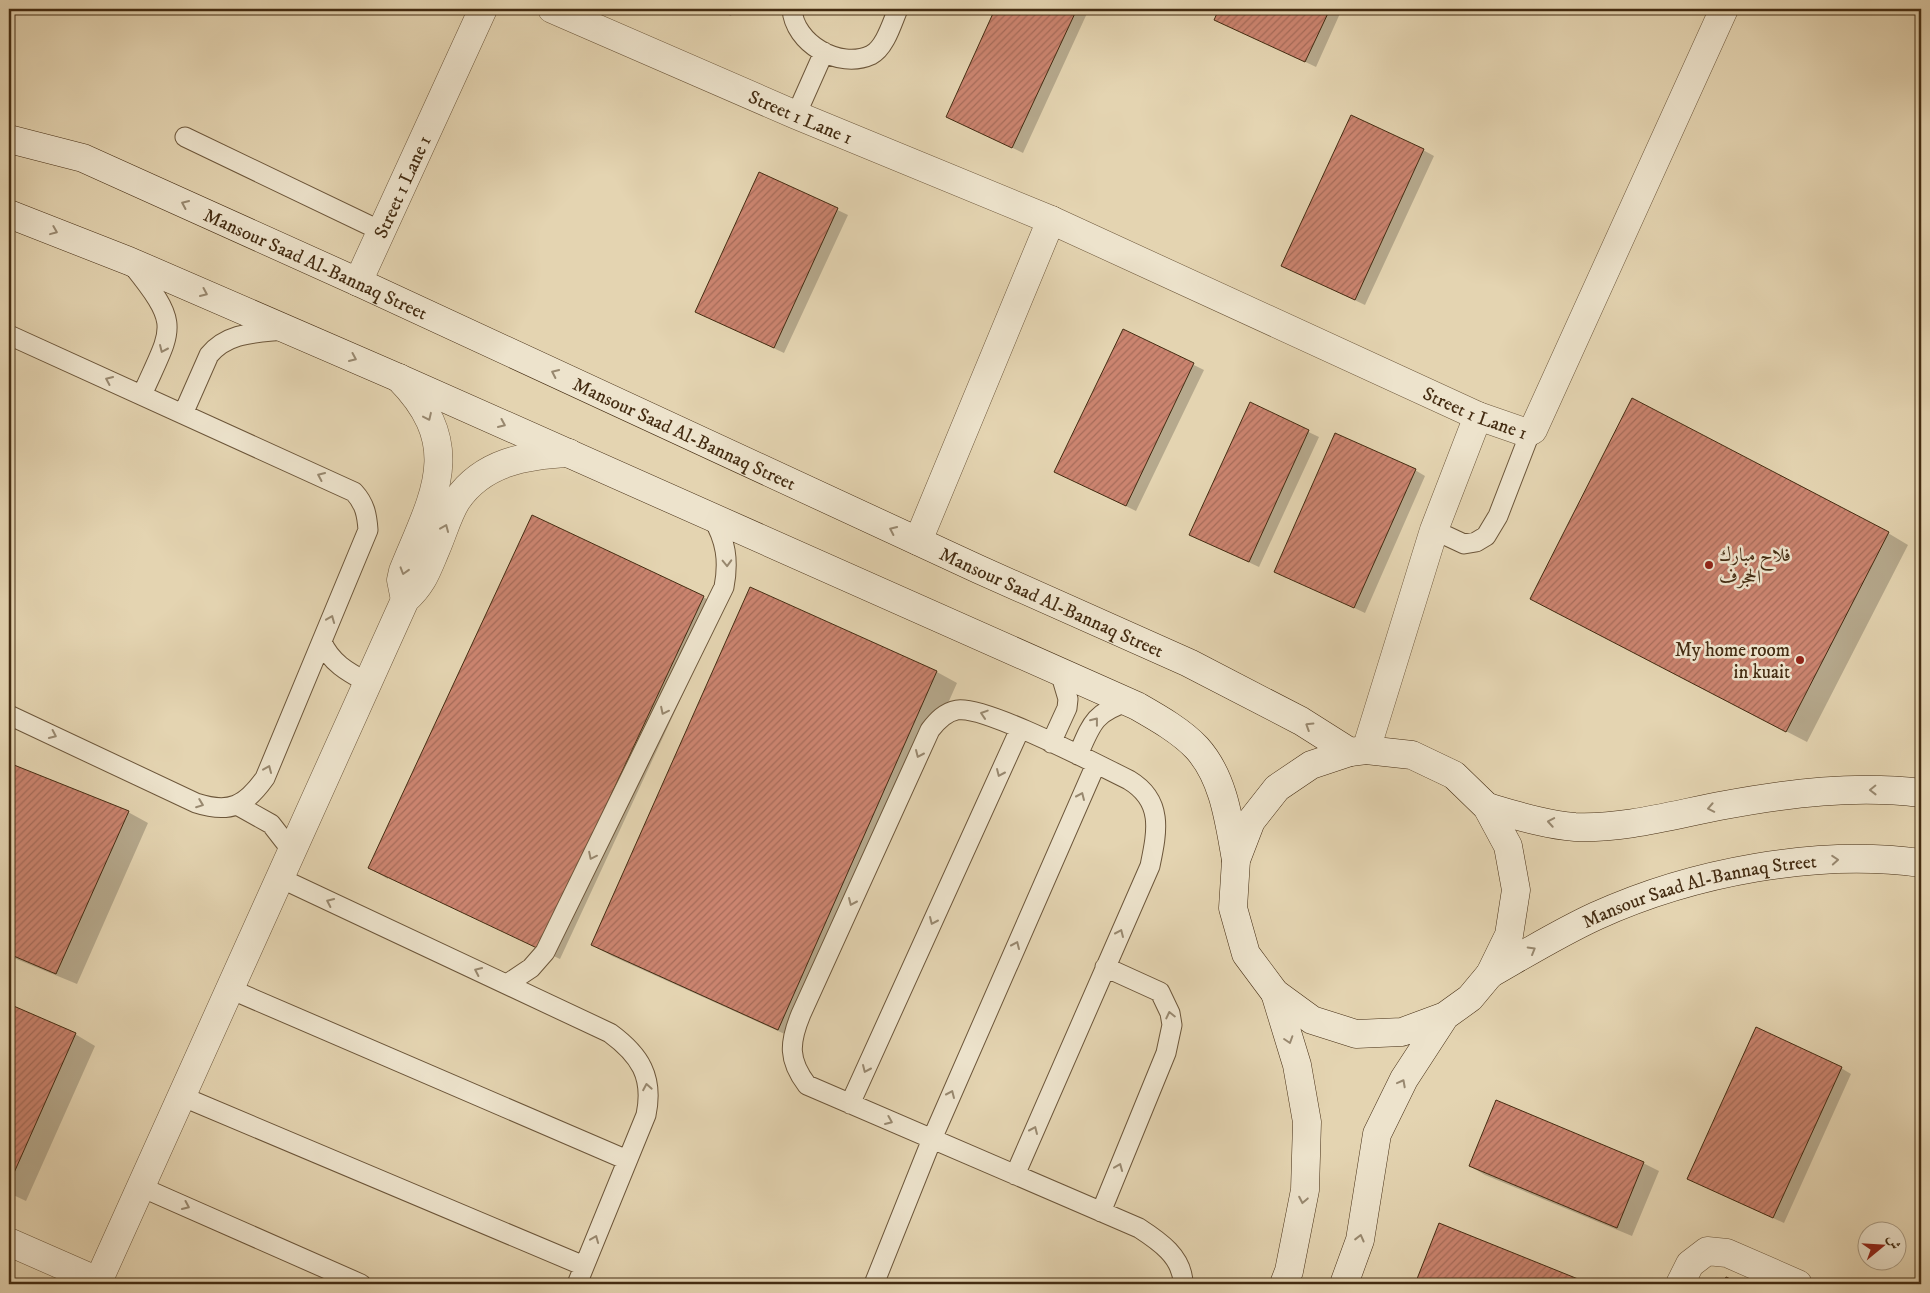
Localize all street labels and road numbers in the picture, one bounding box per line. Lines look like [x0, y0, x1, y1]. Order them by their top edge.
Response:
street label: Street 1 Lane 1 [745, 86, 856, 150]
street label: Street 1 Lane 1 [370, 132, 437, 242]
street label: Mansour Saad Al-Bannaq Street [200, 204, 431, 326]
street label: Mansour Saad Al-Bannaq Street [569, 373, 799, 496]
street label: Street 1 Lane 1 [1419, 382, 1530, 445]
street label: Mansour Saad Al-Bannaq Street [935, 543, 1167, 663]
street label: Mansour Saad Al-Bannaq Street [1579, 850, 1818, 934]

